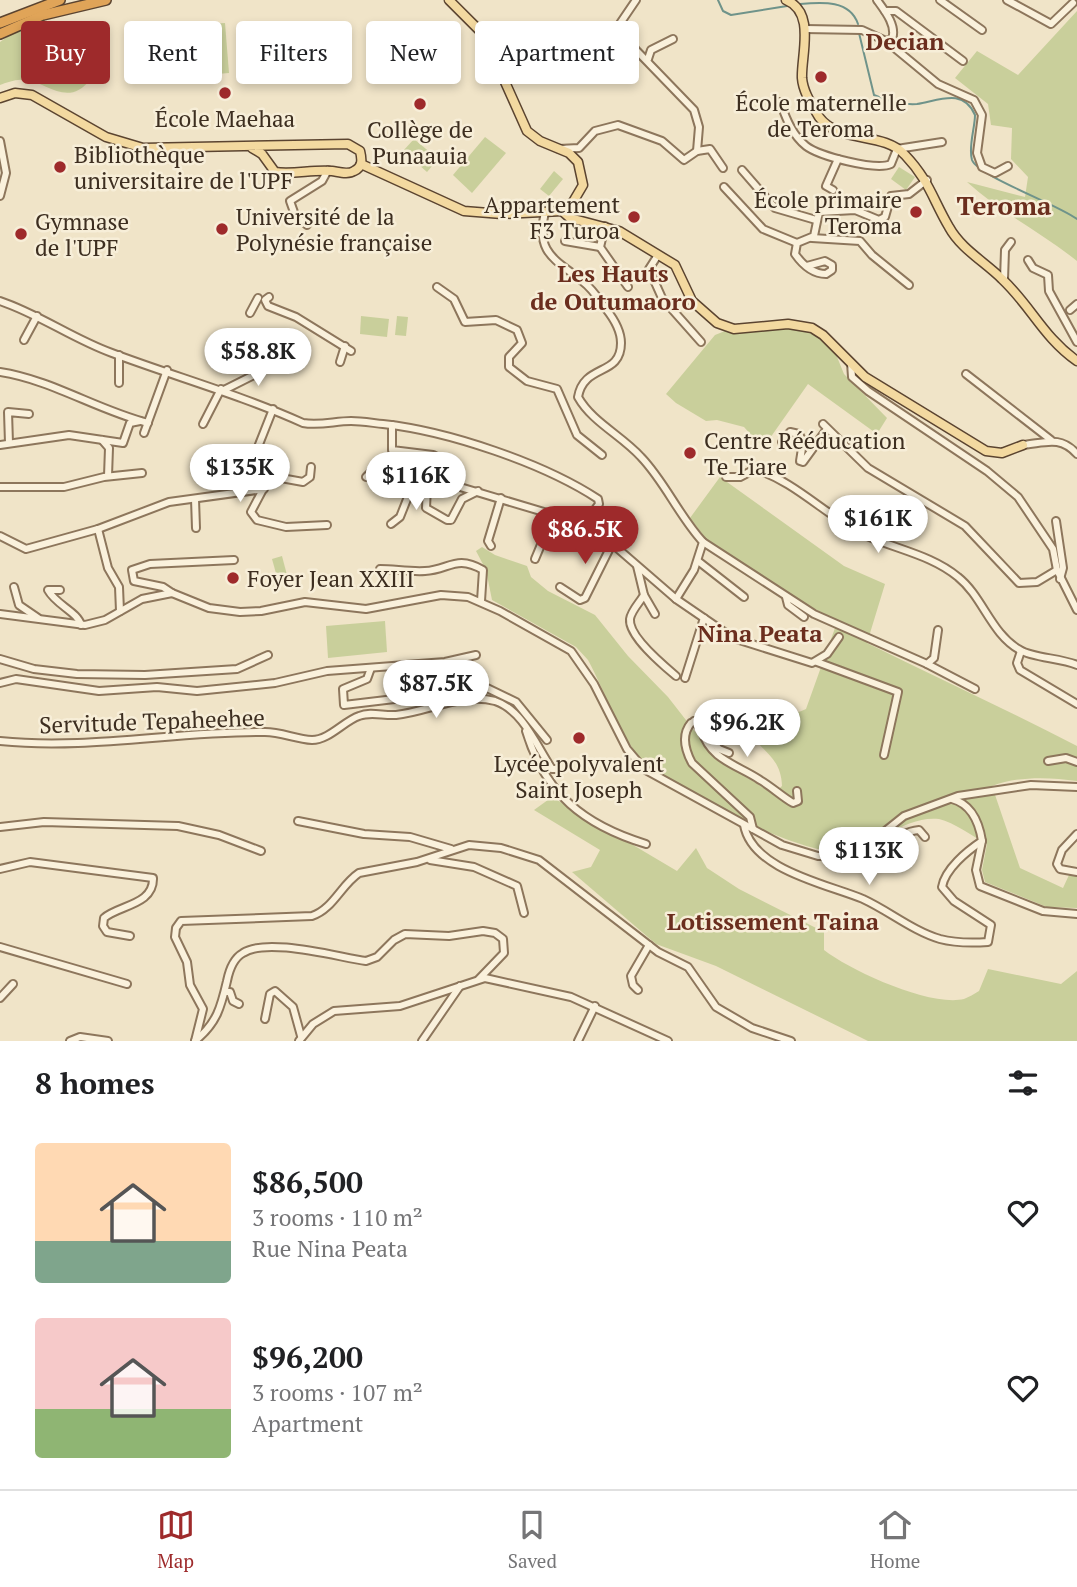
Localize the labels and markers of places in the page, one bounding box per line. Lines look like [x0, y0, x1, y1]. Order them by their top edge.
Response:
marker: École maternelle de Teroma [813, 69, 829, 85]
marker: École Maehaa [217, 85, 233, 101]
place label: École maternelle de Teroma [735, 87, 907, 144]
marker: Collège de Punaauia [412, 96, 428, 112]
place label: École Maehaa [155, 103, 296, 134]
place label: Collège de Punaauia [367, 114, 473, 171]
place label: Bibliothèque universitaire de l'UPF [74, 139, 293, 196]
marker: Bibliothèque universitaire de l'UPF [52, 159, 68, 175]
place label: École primaire Teroma [754, 184, 902, 241]
place label: Appartement F3 Turoa [484, 189, 620, 246]
place label: Université de la Polynésie française [236, 201, 432, 258]
marker: École primaire Teroma [908, 204, 924, 220]
place label: Gymnase de l'UPF [35, 206, 129, 263]
marker: Appartement F3 Turoa [626, 209, 642, 225]
marker: Université de la Polynésie française [214, 221, 230, 237]
marker: Gymnase de l'UPF [13, 226, 29, 242]
pin: $58.8K [201, 328, 315, 388]
place label: Centre Rééducation Te Tiare [704, 425, 906, 482]
pin: $135K [191, 444, 289, 504]
marker: Centre Rééducation Te Tiare [682, 445, 698, 461]
pin: $116K [367, 452, 465, 512]
pin: $161K [829, 496, 927, 555]
pin: $86.5K [528, 506, 642, 566]
place label: Foyer Jean XXIII [247, 563, 414, 594]
marker: Foyer Jean XXIII [225, 570, 241, 586]
pin: $87.5K [379, 660, 493, 720]
pin: $96.2K [690, 700, 804, 759]
marker: Lycée polyvalent Saint Joseph [571, 730, 587, 746]
place label: Lycée polyvalent Saint Joseph [494, 748, 665, 805]
pin: $113K [820, 828, 918, 887]

